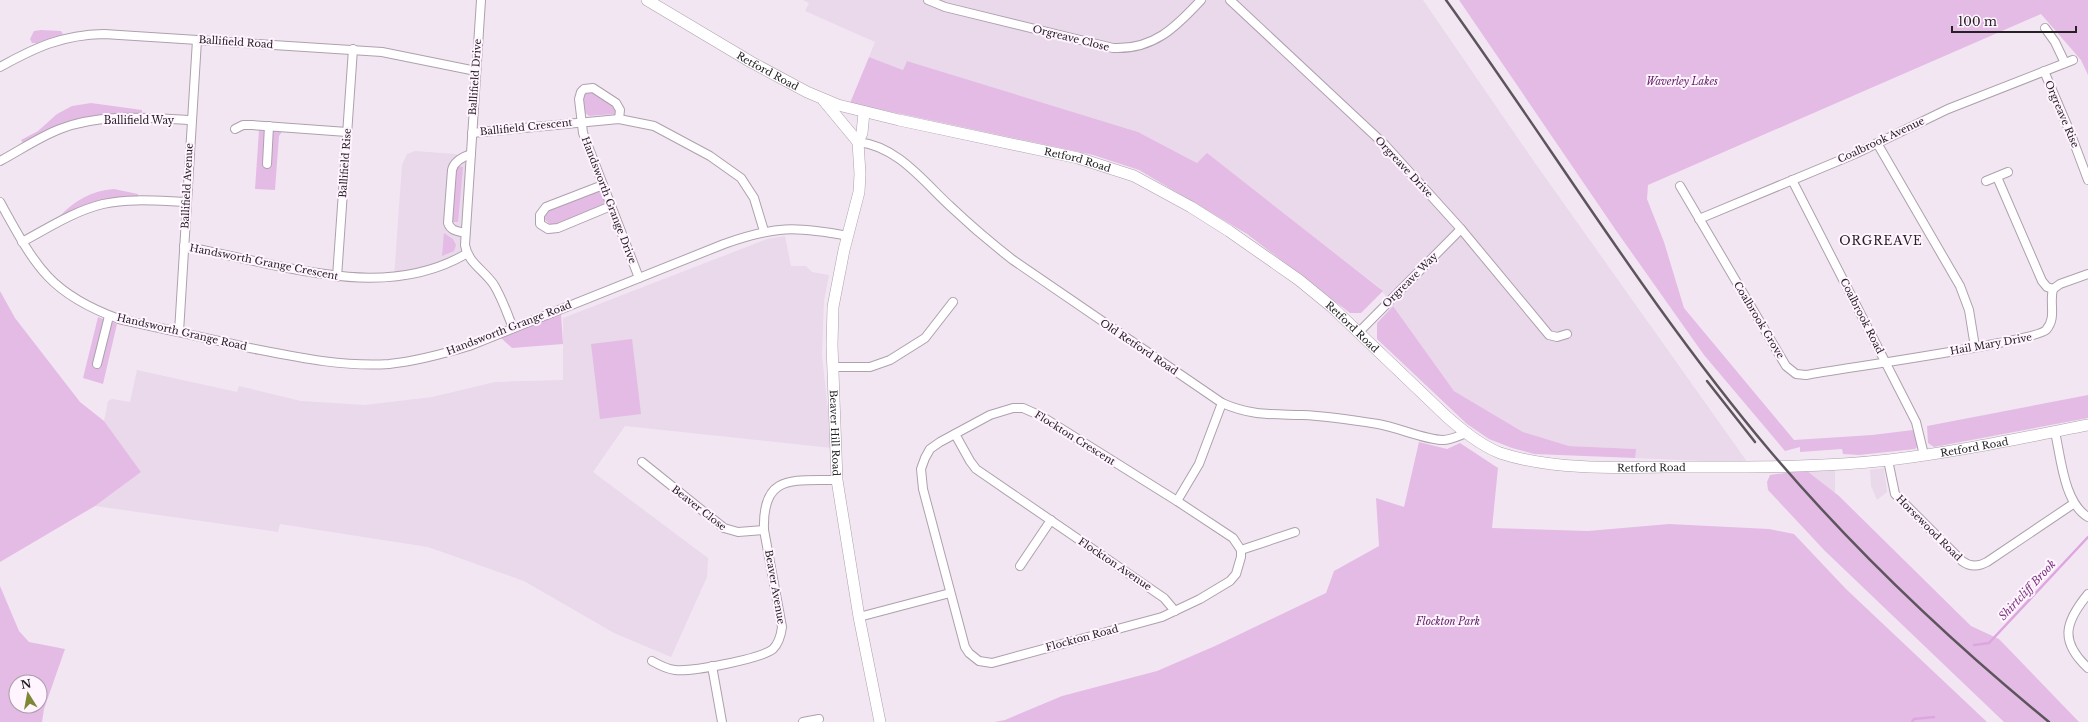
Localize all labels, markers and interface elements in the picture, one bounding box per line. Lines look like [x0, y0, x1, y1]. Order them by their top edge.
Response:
scale bar [1952, 8, 2076, 34]
text: 100 m [1958, 14, 1997, 29]
street label: Orgreave Close [1031, 22, 1111, 54]
street label: Ballifield Road [198, 33, 274, 51]
street label: Ballifield Drive [466, 38, 484, 116]
street label: Retford Road [734, 48, 801, 93]
park label: Waverley Lakes [1646, 75, 1718, 88]
street label: Orgreave Rise [2042, 78, 2082, 150]
street label: Ballifield Way [104, 114, 175, 127]
street label: Coalbrook Avenue [1836, 114, 1927, 166]
street label: Ballifield Crescent [479, 116, 573, 138]
street label: Ballifield Rise [336, 127, 354, 198]
street label: Orgreave Drive [1372, 134, 1436, 201]
street label: Handsworth Grange Drive [579, 135, 639, 266]
street label: Ballifield Avenue [178, 143, 196, 229]
street label: Retford Road [1043, 144, 1113, 175]
district label: ORGREAVE [1839, 233, 1923, 248]
street label: Handsworth Grange Crescent [189, 241, 340, 283]
street label: Orgreave Way [1380, 249, 1441, 310]
street label: Coalbrook Road [1837, 276, 1887, 356]
street label: Coalbrook Grove [1731, 279, 1787, 361]
street label: Handsworth Grange Road [445, 298, 574, 358]
street label: Retford Road [1323, 298, 1382, 355]
street label: Handsworth Grange Road [116, 311, 249, 353]
street label: Old Retford Road [1098, 316, 1181, 378]
street label: Hail Mary Drive [1949, 330, 2033, 358]
street label: Beaver Hill Road [827, 390, 843, 477]
street label: Flockton Crescent [1032, 408, 1118, 468]
street label: Retford Road [1939, 434, 2009, 459]
street label: Retford Road [1617, 460, 1686, 474]
street label: Beaver Close [669, 483, 729, 534]
street label: Horsewood Road [1893, 492, 1965, 564]
street label: Flockton Avenue [1076, 535, 1154, 594]
street label: Beaver Avenue [762, 549, 788, 626]
water label: Shirtcliff Brook [1995, 557, 2059, 623]
park label: Flockton Park [1415, 615, 1480, 628]
street label: Flockton Road [1044, 622, 1120, 654]
north arrow [8, 674, 48, 714]
text: N [20, 676, 33, 692]

